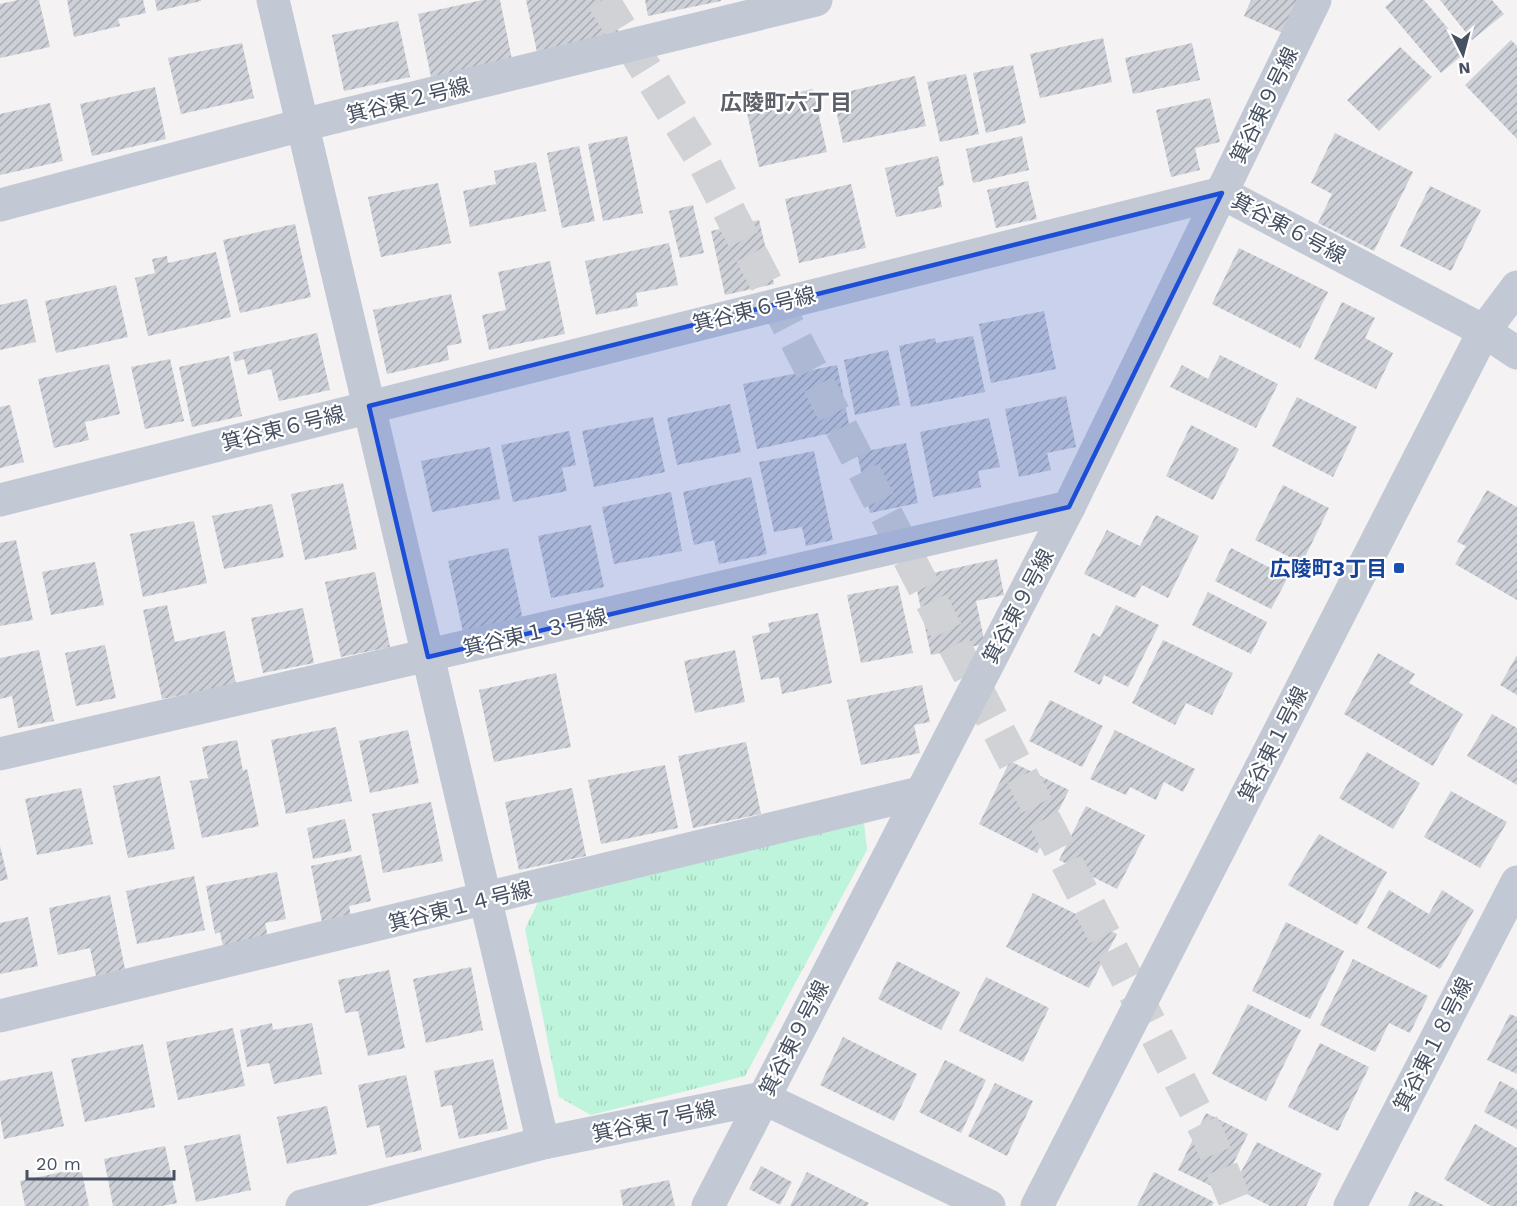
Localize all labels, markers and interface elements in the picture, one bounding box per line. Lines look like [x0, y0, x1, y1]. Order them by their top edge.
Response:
north arrow [1433, 24, 1493, 84]
street label: 箕谷東９号線 [1225, 43, 1303, 167]
text: N [1458, 58, 1471, 78]
street label: 箕谷東２号線 [344, 73, 472, 127]
district label: 広陵町六丁目 [720, 90, 852, 115]
street label: 箕谷東６号線 [1228, 187, 1350, 269]
street label: 箕谷東６号線 [690, 282, 818, 336]
street label: 箕谷東６号線 [219, 401, 347, 455]
street label: 箕谷東９号線 [977, 545, 1059, 667]
place label: 広陵町3丁目 [1270, 556, 1387, 581]
marker: 広陵町3丁目 [1392, 561, 1406, 575]
street label: 箕谷東１３号線 [461, 603, 609, 661]
street label: 箕谷東１号線 [1233, 682, 1313, 806]
street label: 箕谷東１４号線 [386, 876, 534, 936]
street label: 箕谷東１８号線 [1388, 973, 1478, 1115]
street label: 箕谷東９号線 [754, 976, 834, 1100]
street label: 箕谷東７号線 [590, 1096, 718, 1146]
scale bar [27, 1143, 174, 1181]
text: 20 m [36, 1153, 81, 1174]

